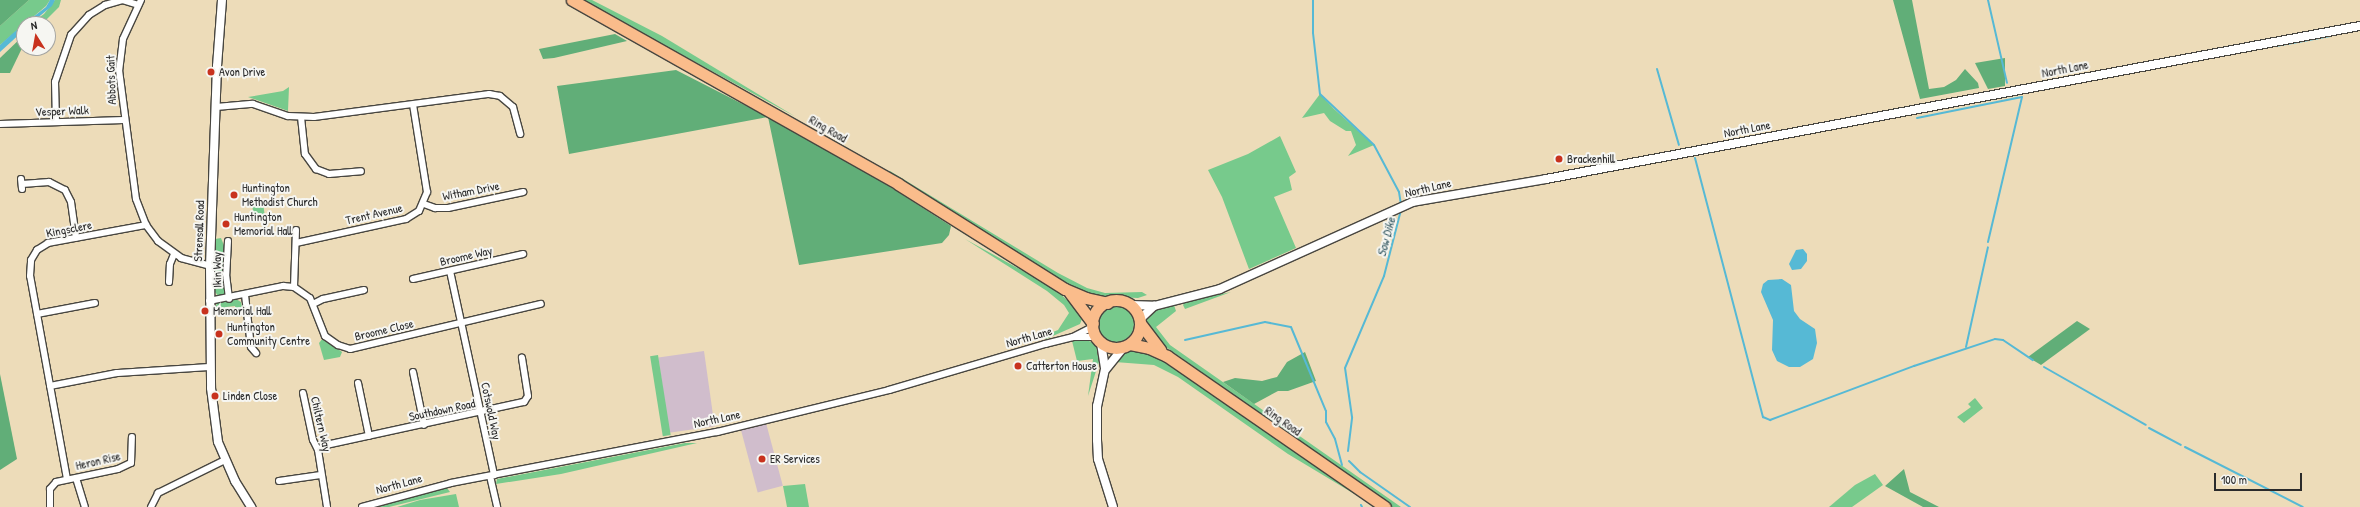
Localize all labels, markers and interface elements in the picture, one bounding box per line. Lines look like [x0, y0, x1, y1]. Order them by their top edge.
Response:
north arrow [16, 16, 56, 56]
text: N [30, 18, 38, 33]
street label: Abbots Gait [103, 55, 119, 105]
street label: North Lane [2040, 57, 2090, 81]
place label: Avon Drive [219, 65, 265, 79]
marker: Avon Drive [206, 67, 216, 77]
street label: Vesper Walk [35, 103, 89, 119]
street label: Ring Road [807, 112, 849, 146]
street label: North Lane [1722, 117, 1772, 141]
place label: Brackenhill [1567, 152, 1615, 166]
marker: Brackenhill [1554, 154, 1564, 164]
street label: North Lane [1403, 176, 1453, 200]
street label: Witham Drive [441, 178, 501, 204]
place label: Huntington Methodist Church [242, 181, 318, 209]
marker: Huntington Methodist Church [229, 190, 239, 200]
street label: Strensall Road [191, 200, 207, 262]
street label: Trent Avenue [344, 200, 404, 228]
place label: Huntington Memorial Hall [234, 210, 292, 238]
water label: Sow Dike [1373, 216, 1399, 258]
street label: Kingsclere [45, 218, 93, 240]
marker: Huntington Memorial Hall [221, 219, 231, 229]
street label: Broome Way [438, 243, 494, 269]
street label: Ikin Way [209, 252, 225, 288]
place label: Memorial Hall [213, 304, 271, 318]
marker: Memorial Hall [200, 306, 210, 316]
street label: Broome Close [353, 316, 415, 344]
place label: Huntington Community Centre [227, 320, 310, 348]
street label: North Lane [1004, 324, 1054, 350]
marker: Huntington Community Centre [214, 329, 224, 339]
place label: Catterton House [1026, 359, 1097, 373]
marker: Catterton House [1013, 361, 1023, 371]
street label: Cotswold Way [478, 381, 504, 441]
place label: Linden Close [223, 389, 277, 403]
marker: Linden Close [210, 391, 220, 401]
street label: Chiltern Way [308, 395, 334, 453]
street label: Southdown Road [408, 396, 476, 424]
street label: Ring Road [1262, 403, 1304, 439]
street label: North Lane [692, 407, 742, 431]
street label: Heron Rise [74, 449, 122, 473]
place label: ER Services [770, 452, 820, 466]
marker: ER Services [757, 454, 767, 464]
scale bar [2216, 465, 2304, 491]
street label: North Lane [374, 471, 424, 497]
text: 100 m [2221, 471, 2247, 488]

